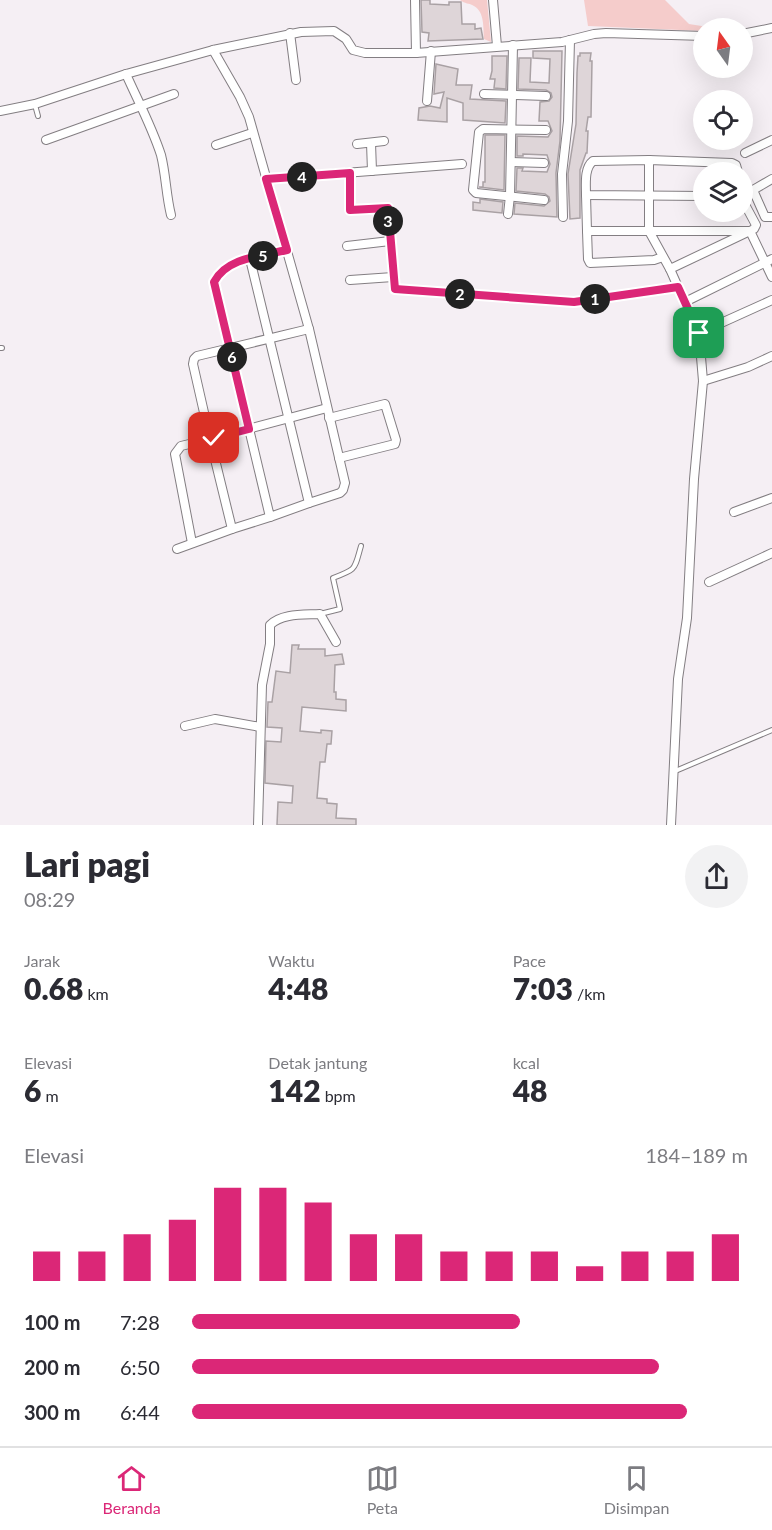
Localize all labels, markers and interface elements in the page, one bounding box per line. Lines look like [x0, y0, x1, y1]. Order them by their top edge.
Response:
north arrow [693, 18, 753, 78]
map controls [693, 18, 753, 222]
button: locate [693, 90, 753, 150]
pin: 4 [287, 162, 317, 192]
button: layers [693, 162, 753, 222]
text: 4 [297, 167, 307, 186]
pin: 3 [373, 206, 403, 236]
text: 3 [383, 211, 393, 230]
pin: 5 [248, 241, 278, 271]
text: 5 [258, 246, 268, 265]
pin: 2 [445, 279, 475, 309]
text: 2 [455, 284, 465, 303]
pin: 1 [580, 284, 610, 314]
text: 1 [590, 289, 600, 308]
pin [673, 307, 724, 358]
icon: arrive [682, 316, 715, 349]
pin: 6 [217, 342, 247, 372]
text: 6 [227, 347, 237, 366]
pin [188, 412, 239, 463]
icon: check [197, 421, 230, 454]
text: Lari pagi [24, 844, 150, 884]
button: share [685, 845, 748, 908]
text: 08:29 [24, 887, 75, 911]
text: Jarak [24, 951, 60, 970]
text: Waktu [268, 951, 315, 970]
text: Pace [513, 951, 546, 970]
text: 0.68 [24, 970, 83, 1006]
text: 4:48 [268, 970, 328, 1006]
text: 7:03 [513, 970, 573, 1006]
text: km [83, 984, 109, 1003]
text: /km [573, 984, 605, 1003]
text: Elevasi [24, 1053, 72, 1072]
text: Detak jantung [268, 1053, 367, 1072]
text: kcal [513, 1053, 540, 1072]
text: 6 [24, 1072, 41, 1108]
text: 142 [268, 1072, 321, 1108]
text: 48 [513, 1072, 547, 1108]
text: m [41, 1086, 59, 1105]
text: bpm [321, 1086, 356, 1105]
text: Elevasi [24, 1143, 84, 1167]
text: 184–189 m [645, 1143, 748, 1167]
text: 100 m [24, 1310, 80, 1334]
text: 7:28 [120, 1310, 160, 1334]
text: 200 m [24, 1355, 80, 1379]
text: 6:50 [120, 1355, 160, 1379]
text: 300 m [24, 1400, 80, 1424]
text: 6:44 [120, 1400, 160, 1424]
tab: Beranda [103, 1462, 161, 1517]
tab: Peta [366, 1462, 399, 1517]
tab: Disimpan [604, 1462, 669, 1517]

